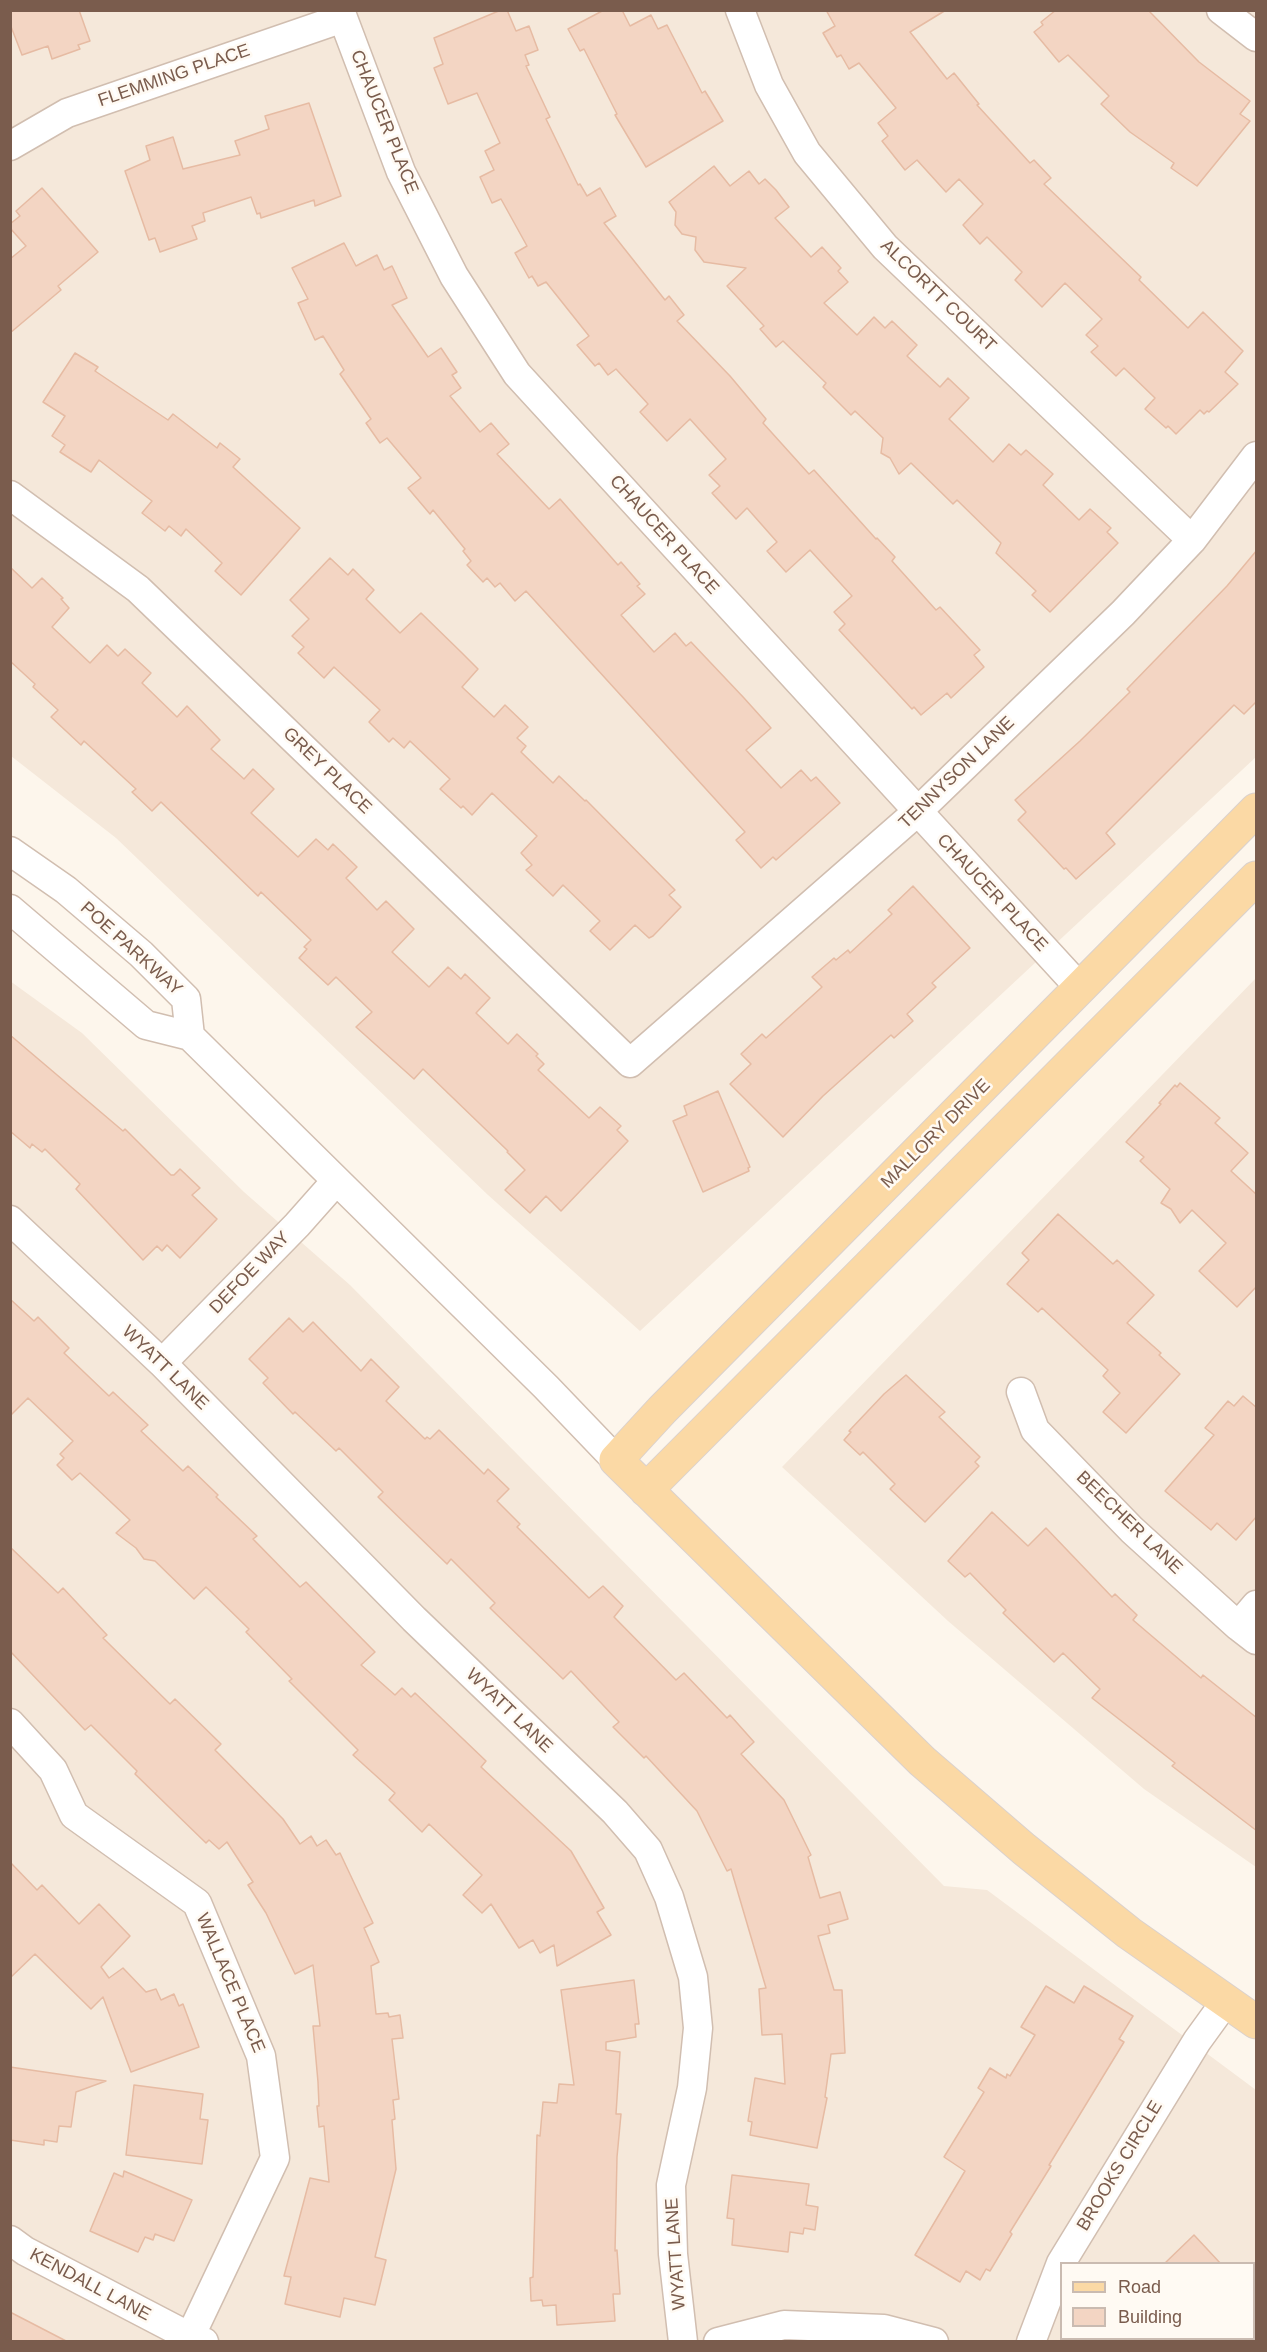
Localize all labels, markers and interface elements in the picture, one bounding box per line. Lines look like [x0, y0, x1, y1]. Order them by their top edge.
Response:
street label: FLEMMING PLACE [95, 40, 253, 112]
street label: CHAUCER PLACE [345, 47, 423, 197]
street label: ALCORTT COURT [876, 235, 1000, 357]
street label: CHAUCER PLACE [605, 471, 723, 599]
street label: TENNYSON LANE [895, 712, 1019, 834]
street label: GREY PLACE [278, 723, 376, 819]
street label: CHAUCER PLACE [932, 830, 1052, 956]
street label: POE PARKWAY [76, 898, 186, 1000]
street label: MALLORY DRIVE [877, 1075, 995, 1193]
street label: DEFOE WAY [205, 1227, 295, 1319]
street label: WYATT LANE [117, 1321, 213, 1415]
street label: BEECHER LANE [1071, 1467, 1187, 1579]
street label: WYATT LANE [461, 1664, 557, 1758]
street label: WALLACE PLACE [191, 1910, 269, 2056]
street label: BROOKS CIRCLE [1073, 2097, 1167, 2235]
street label: WYATT LANE [661, 2197, 691, 2311]
street label: KENDALL LANE [26, 2244, 154, 2326]
legend [1060, 2262, 1255, 2340]
text: Road [1118, 2277, 1161, 2297]
text: Building [1118, 2307, 1182, 2327]

